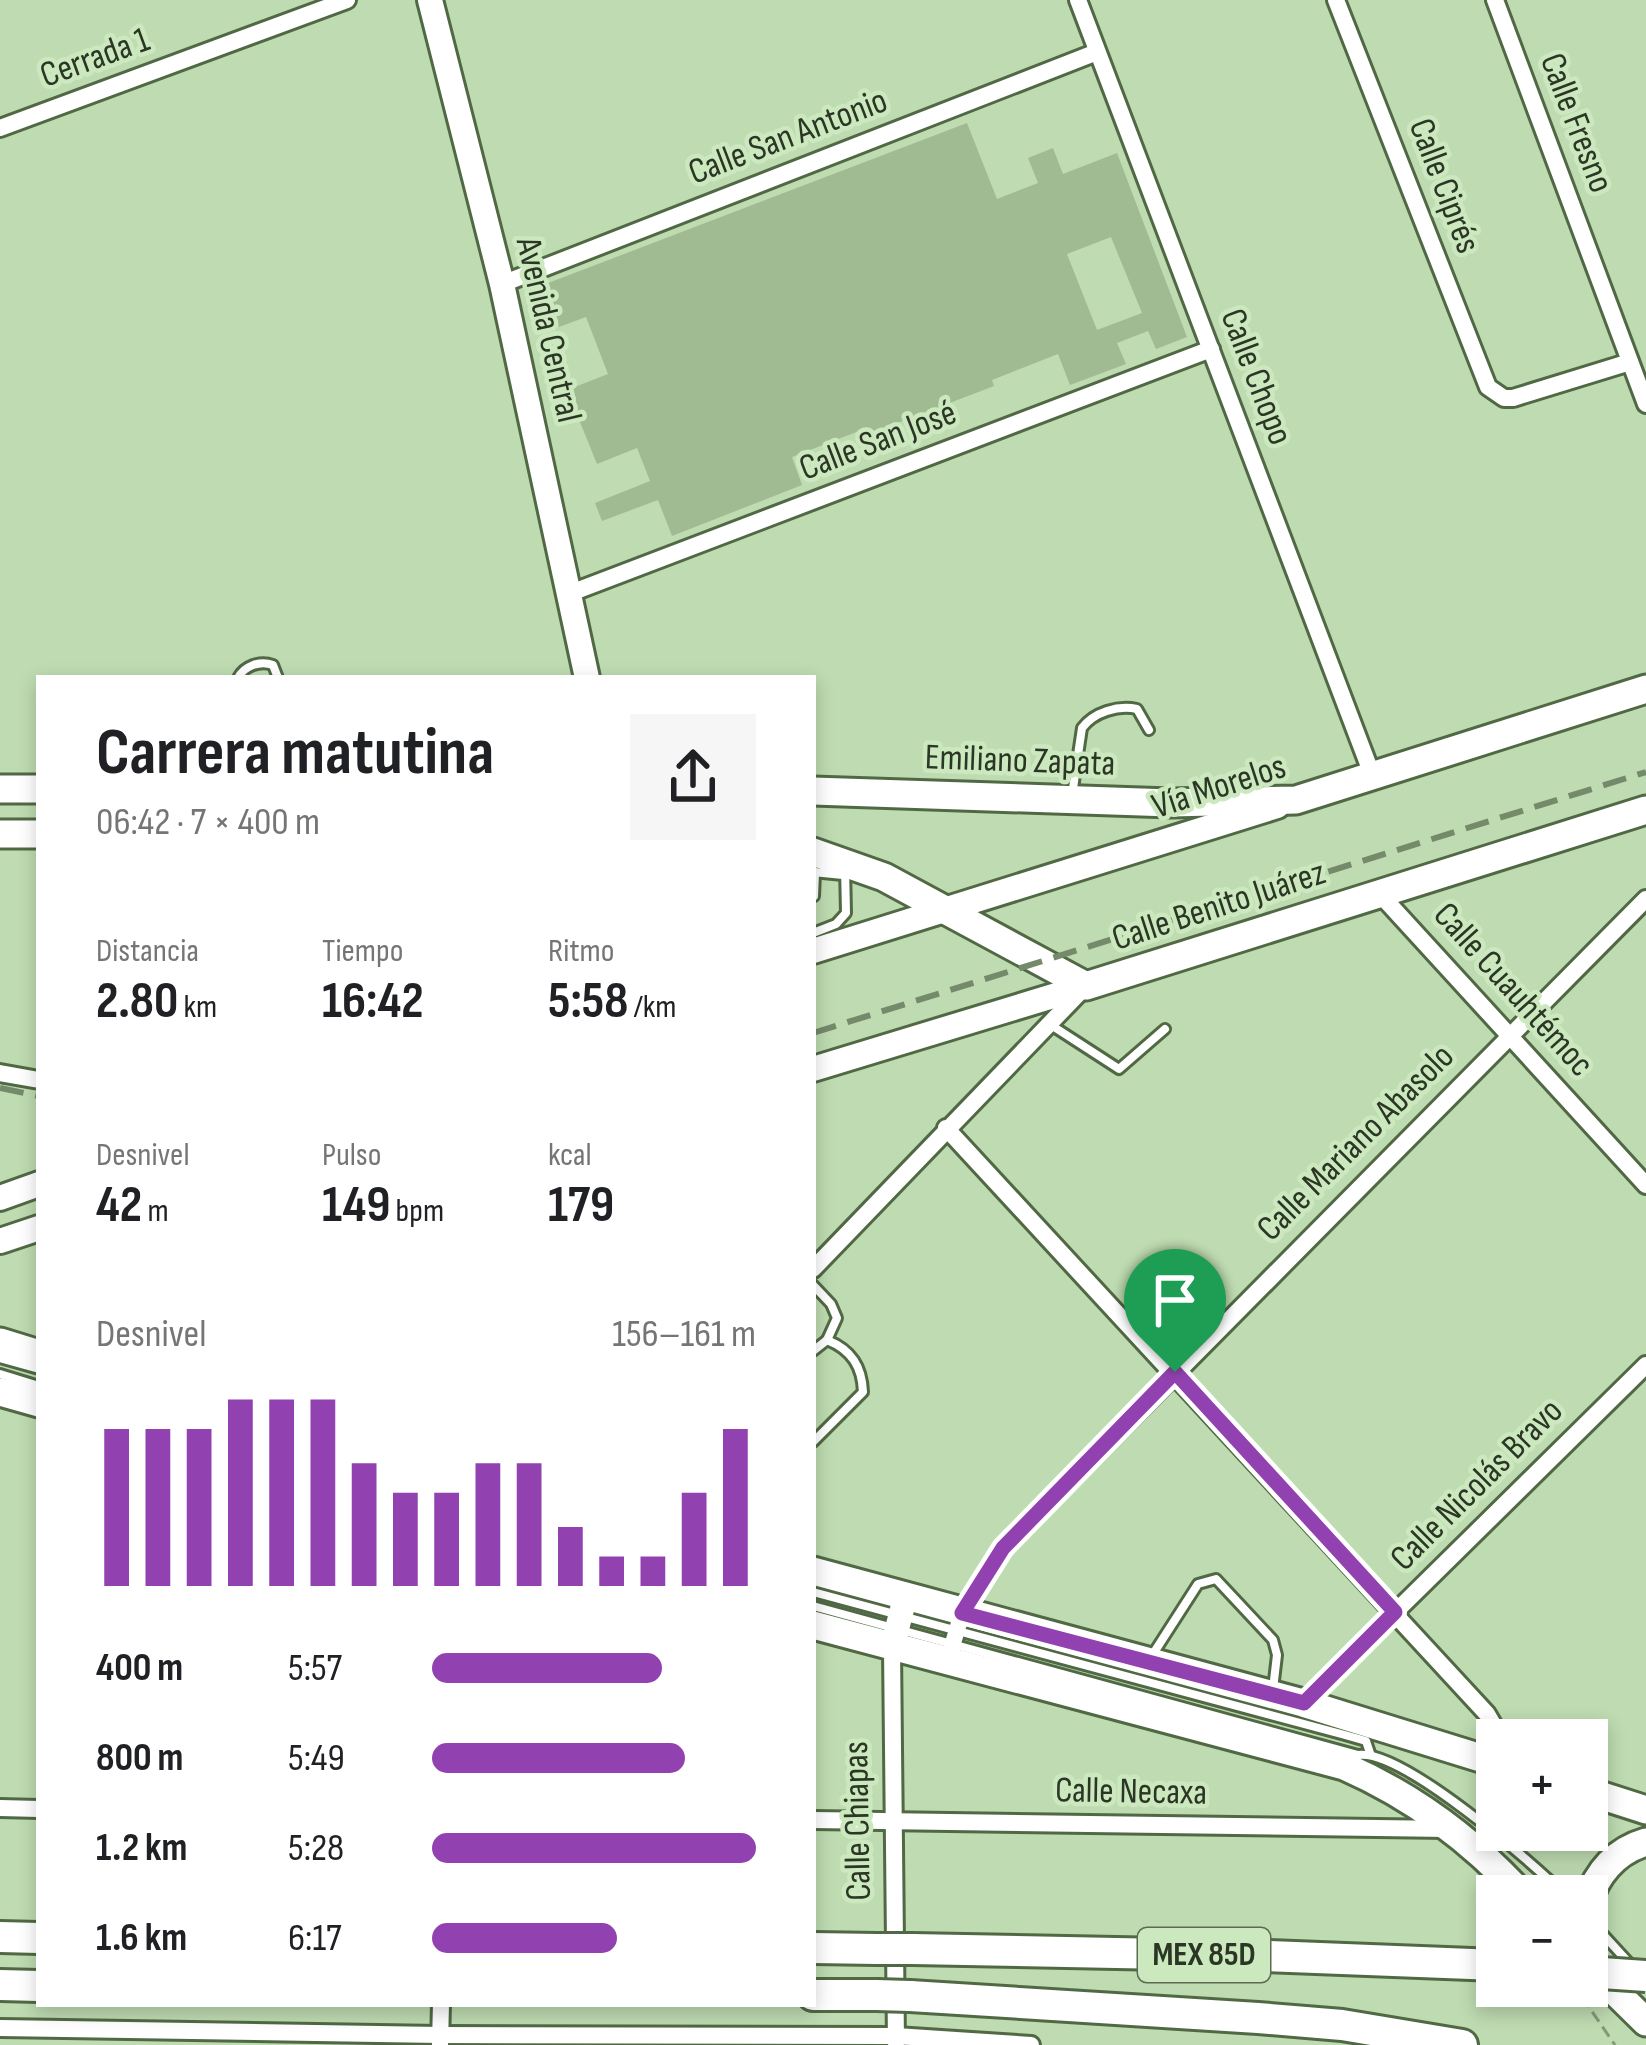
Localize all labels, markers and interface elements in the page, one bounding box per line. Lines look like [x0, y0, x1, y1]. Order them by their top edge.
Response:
street label: Cerrada 1 [35, 18, 156, 97]
street label: Calle Fresno [1530, 47, 1622, 199]
street label: Calle San Antonio [683, 79, 893, 195]
street label: Calle Ciprés [1399, 113, 1489, 259]
street label: Avenida Central [506, 232, 590, 427]
street label: Calle Chopo [1210, 303, 1302, 451]
street label: Calle San José [794, 391, 962, 491]
text: Carrera matutina [96, 714, 494, 793]
button: share [630, 714, 756, 840]
street label: Emiliano Zapata [924, 736, 1116, 786]
street label: Vía Morelos [1147, 745, 1291, 829]
text: 06:42 · 7 × 400 m [96, 799, 320, 846]
street label: Calle Benito Juárez [1107, 851, 1331, 961]
street label: Calle Cuauhtémoc [1424, 894, 1602, 1086]
text: Distancia [96, 931, 199, 971]
text: Tiempo [322, 931, 403, 971]
text: Ritmo [548, 931, 614, 971]
text: 2.80 [96, 971, 178, 1032]
text: 16:42 [322, 971, 424, 1032]
text: 5:58 [548, 971, 628, 1032]
text: km [178, 987, 217, 1027]
text: /km [628, 987, 676, 1027]
street label: Calle Mariano Abasolo [1249, 1036, 1463, 1250]
text: Desnivel [96, 1135, 190, 1175]
text: Pulso [322, 1135, 381, 1175]
text: kcal [548, 1135, 592, 1175]
text: 42 [96, 1175, 142, 1236]
text: 149 [322, 1175, 390, 1236]
text: 179 [548, 1175, 614, 1236]
text: m [142, 1191, 169, 1231]
text: bpm [390, 1191, 444, 1231]
pin [1124, 1249, 1226, 1372]
icon: arrive [1142, 1267, 1208, 1333]
text: Desnivel [96, 1311, 207, 1358]
text: 156–161 m [612, 1311, 756, 1358]
street label: Calle Nicolás Bravo [1382, 1390, 1572, 1580]
text: 400 m [96, 1645, 183, 1692]
text: 5:57 [288, 1645, 342, 1692]
map controls [1476, 1719, 1608, 2007]
button: + [1476, 1719, 1608, 1851]
text: 800 m [96, 1735, 183, 1782]
text: 5:49 [288, 1735, 345, 1782]
street label: Calle Chiapas [835, 1741, 881, 1901]
street label: Calle Necaxa [1055, 1769, 1207, 1815]
text: 1.2 km [96, 1825, 187, 1872]
text: 5:28 [288, 1825, 344, 1872]
button: − [1476, 1875, 1608, 2007]
text: 1.6 km [96, 1915, 187, 1962]
text: 6:17 [288, 1915, 342, 1962]
road number: MEX 85D [1138, 1928, 1270, 1982]

